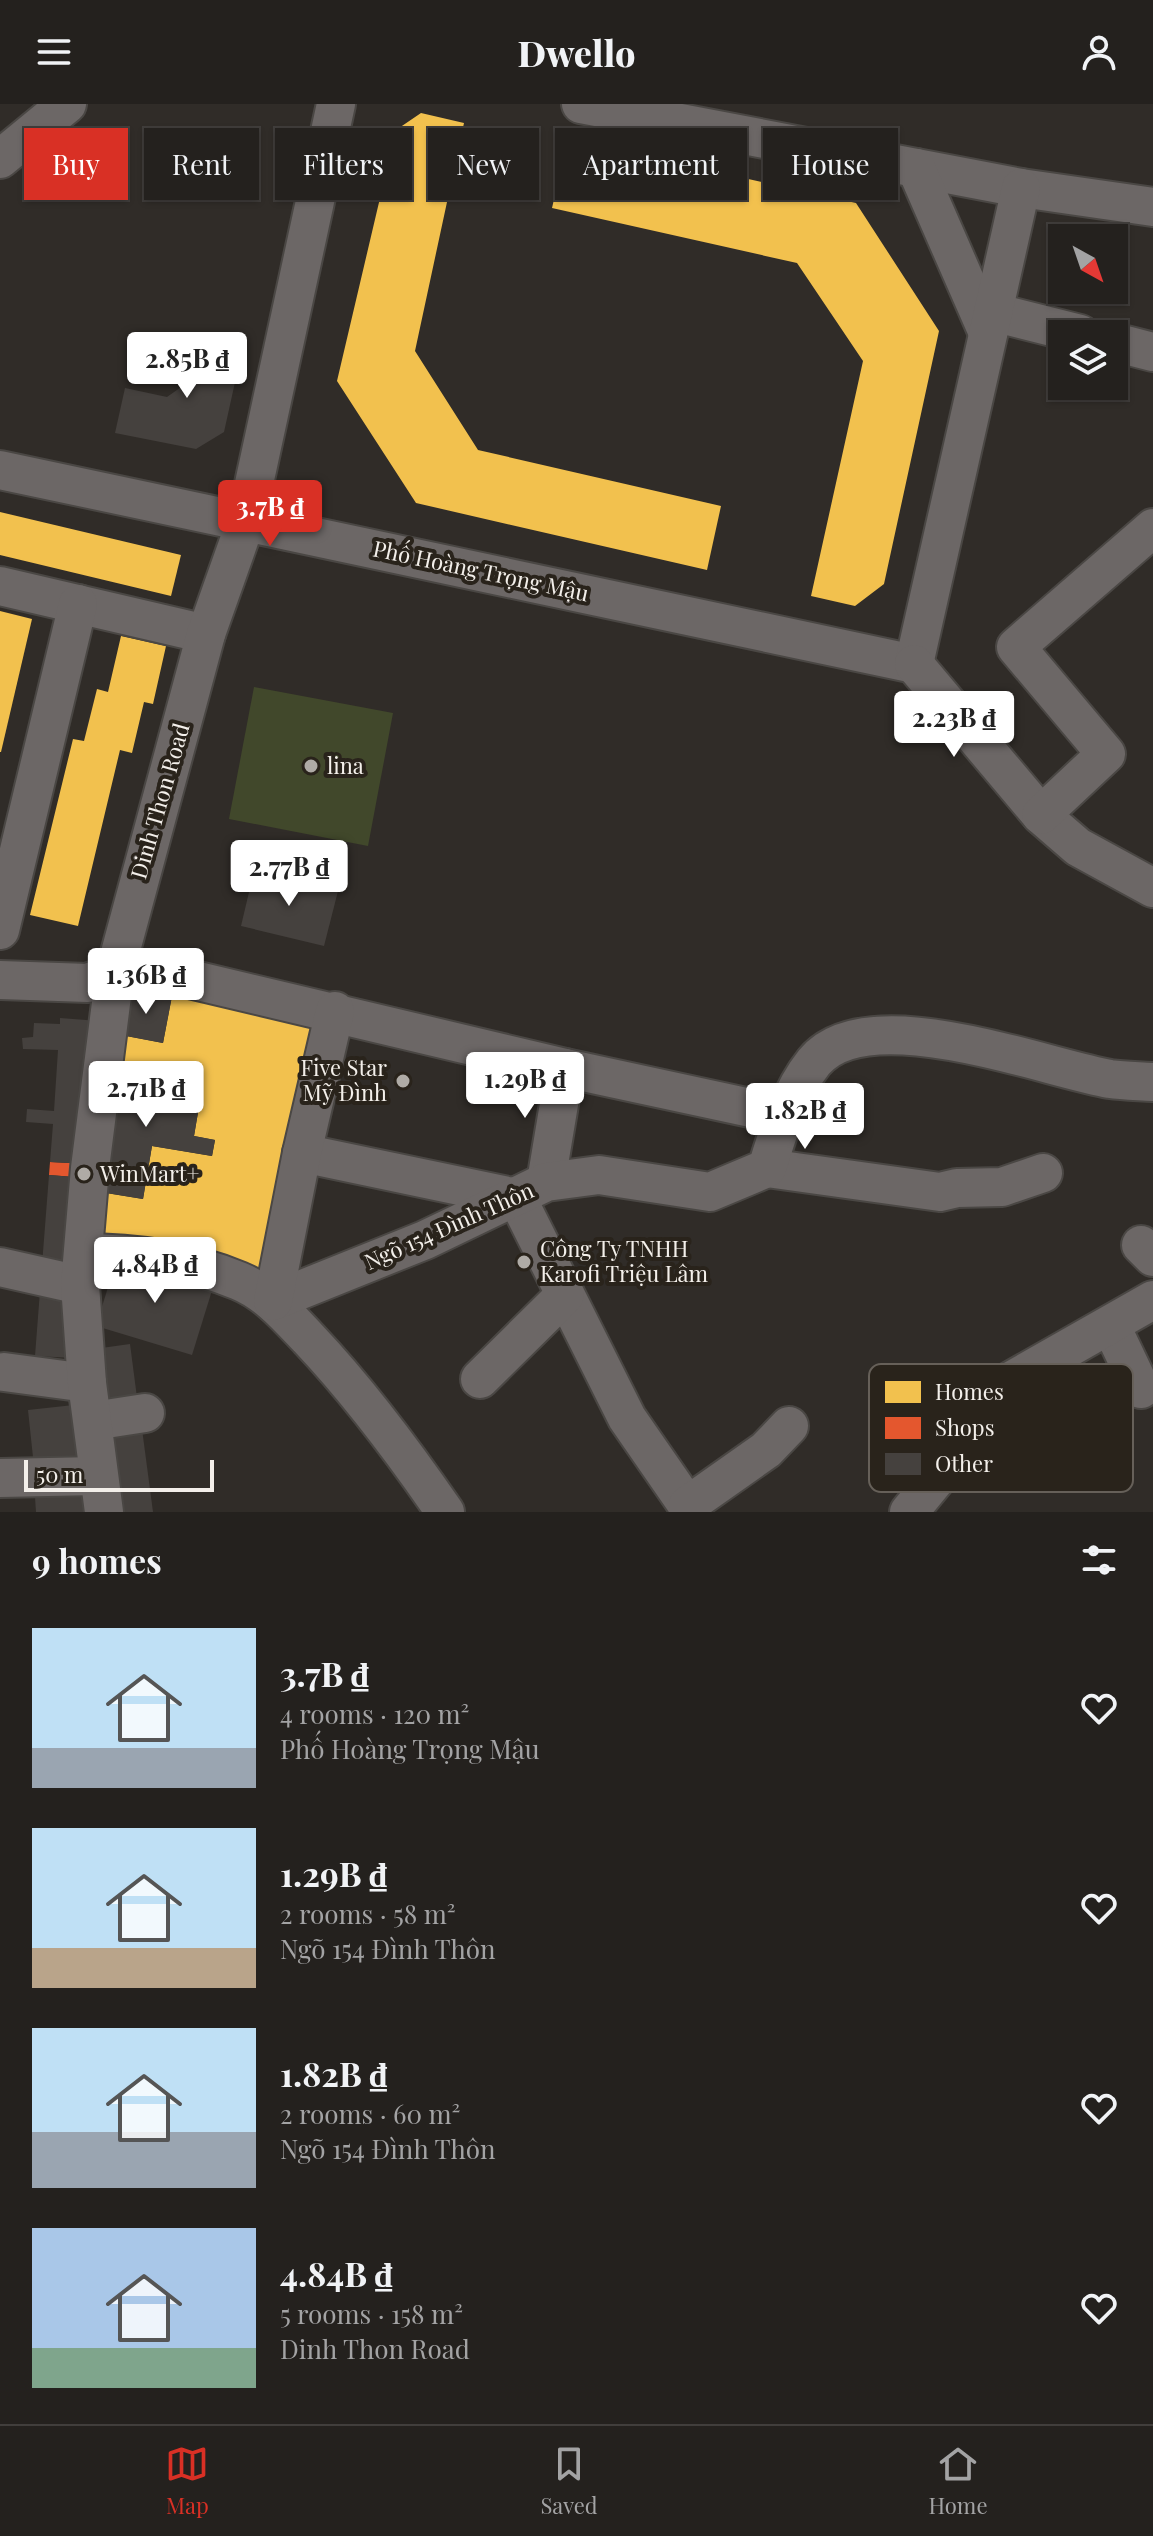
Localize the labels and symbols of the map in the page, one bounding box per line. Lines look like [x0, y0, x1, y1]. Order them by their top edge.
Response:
north arrow [1048, 224, 1128, 304]
pin: 2.85B ₫ [113, 332, 261, 400]
pin: 3.7B ₫ [205, 480, 335, 548]
street label: Phố Hoàng Trọng Mậu [371, 532, 592, 608]
pin: 2.23B ₫ [880, 691, 1028, 759]
street label: Dinh Thon Road [122, 719, 196, 882]
place label: lina [327, 750, 364, 780]
marker: lina [302, 757, 320, 775]
pin: 2.77B ₫ [215, 840, 363, 908]
pin: 1.36B ₫ [72, 948, 220, 1016]
place label: Five Star Mỹ Đình [300, 1052, 387, 1107]
pin: 1.29B ₫ [451, 1052, 599, 1120]
pin: 2.71B ₫ [72, 1061, 220, 1129]
marker: Five Star Mỹ Đình [394, 1072, 412, 1090]
pin: 1.82B ₫ [731, 1083, 879, 1151]
place label: WinMart+ [99, 1158, 199, 1188]
marker: WinMart+ [75, 1165, 93, 1183]
street label: Ngõ 154 Đình Thôn [359, 1174, 538, 1276]
place label: Công Ty TNHH Karofi Triệu Lâm [540, 1233, 709, 1288]
pin: 4.84B ₫ [81, 1237, 229, 1305]
marker: Công Ty TNHH Karofi Triệu Lâm [515, 1253, 533, 1271]
legend [869, 1364, 1133, 1492]
text: Homes [935, 1376, 1004, 1406]
text: Shops [935, 1412, 995, 1442]
text: Other [935, 1448, 993, 1478]
scale bar [24, 1456, 214, 1492]

